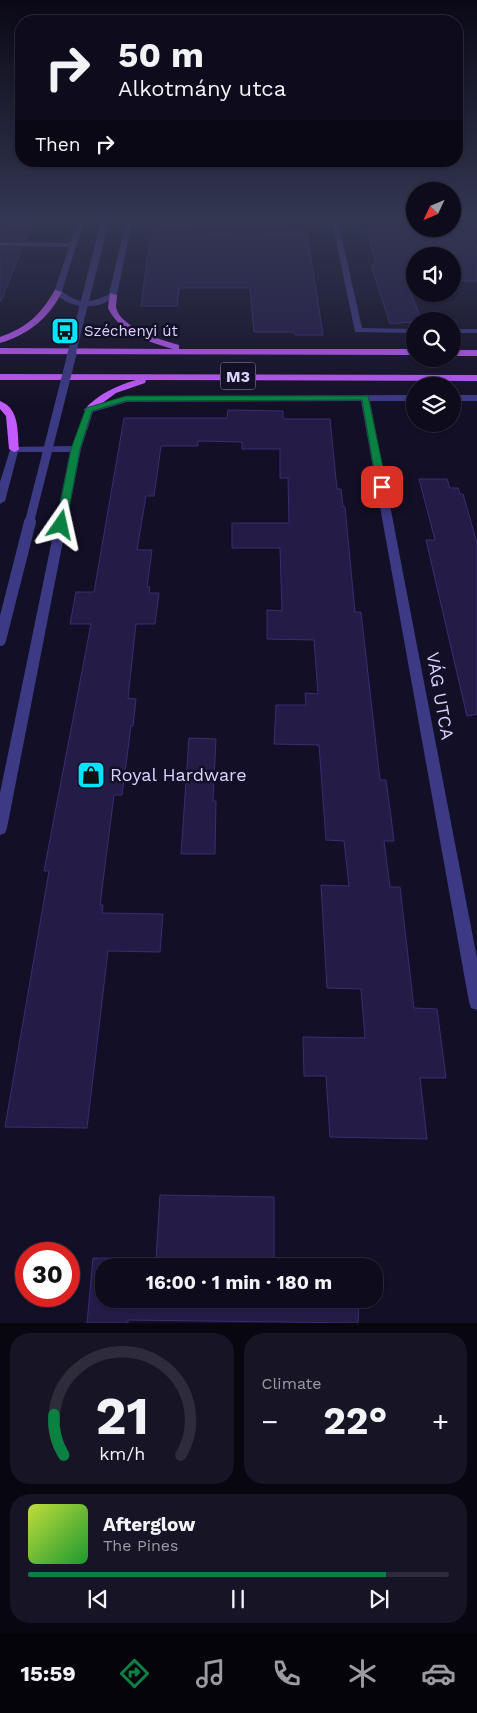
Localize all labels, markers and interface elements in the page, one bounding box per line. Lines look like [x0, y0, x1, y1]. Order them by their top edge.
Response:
text: 50 m [118, 34, 204, 76]
icon: right [35, 35, 100, 100]
text: Alkotmány utca [118, 76, 286, 101]
icon: right [91, 130, 119, 158]
text: Then [35, 133, 81, 156]
north arrow [406, 182, 461, 238]
map controls [406, 182, 461, 432]
button: sound [406, 247, 461, 302]
button: search [406, 312, 461, 367]
bus stop icon: Széchenyi út [50, 316, 80, 346]
place label: Széchenyi út [84, 322, 179, 340]
road number: M3 [220, 362, 256, 390]
button: layers [406, 377, 461, 432]
pin [361, 466, 403, 508]
icon: arrive [368, 473, 396, 501]
position arrow [34, 498, 86, 550]
street label: VÁG UTCA [422, 650, 459, 742]
shop icon: Royal Hardware [76, 760, 106, 790]
place label: Royal Hardware [110, 764, 247, 785]
speed limit sign: 30 [15, 1242, 80, 1307]
text: 16:00 · 1 min · 180 m [146, 1271, 332, 1294]
text: Climate [262, 1374, 322, 1393]
text: 21 [95, 1386, 148, 1447]
text: 22° [323, 1399, 387, 1443]
text: − [262, 1405, 278, 1438]
text: + [432, 1405, 449, 1438]
text: km/h [99, 1443, 145, 1464]
text: Afterglow [103, 1513, 195, 1536]
text: The Pines [103, 1536, 179, 1555]
icon: previous [84, 1585, 112, 1613]
icon: pause [224, 1585, 252, 1613]
icon: next [365, 1585, 393, 1613]
icon: directions [117, 1656, 152, 1691]
icon: music [193, 1656, 228, 1691]
icon: phone [269, 1656, 304, 1691]
icon: climate [345, 1656, 380, 1691]
icon: car [421, 1656, 456, 1691]
text: 15:59 [21, 1661, 76, 1686]

